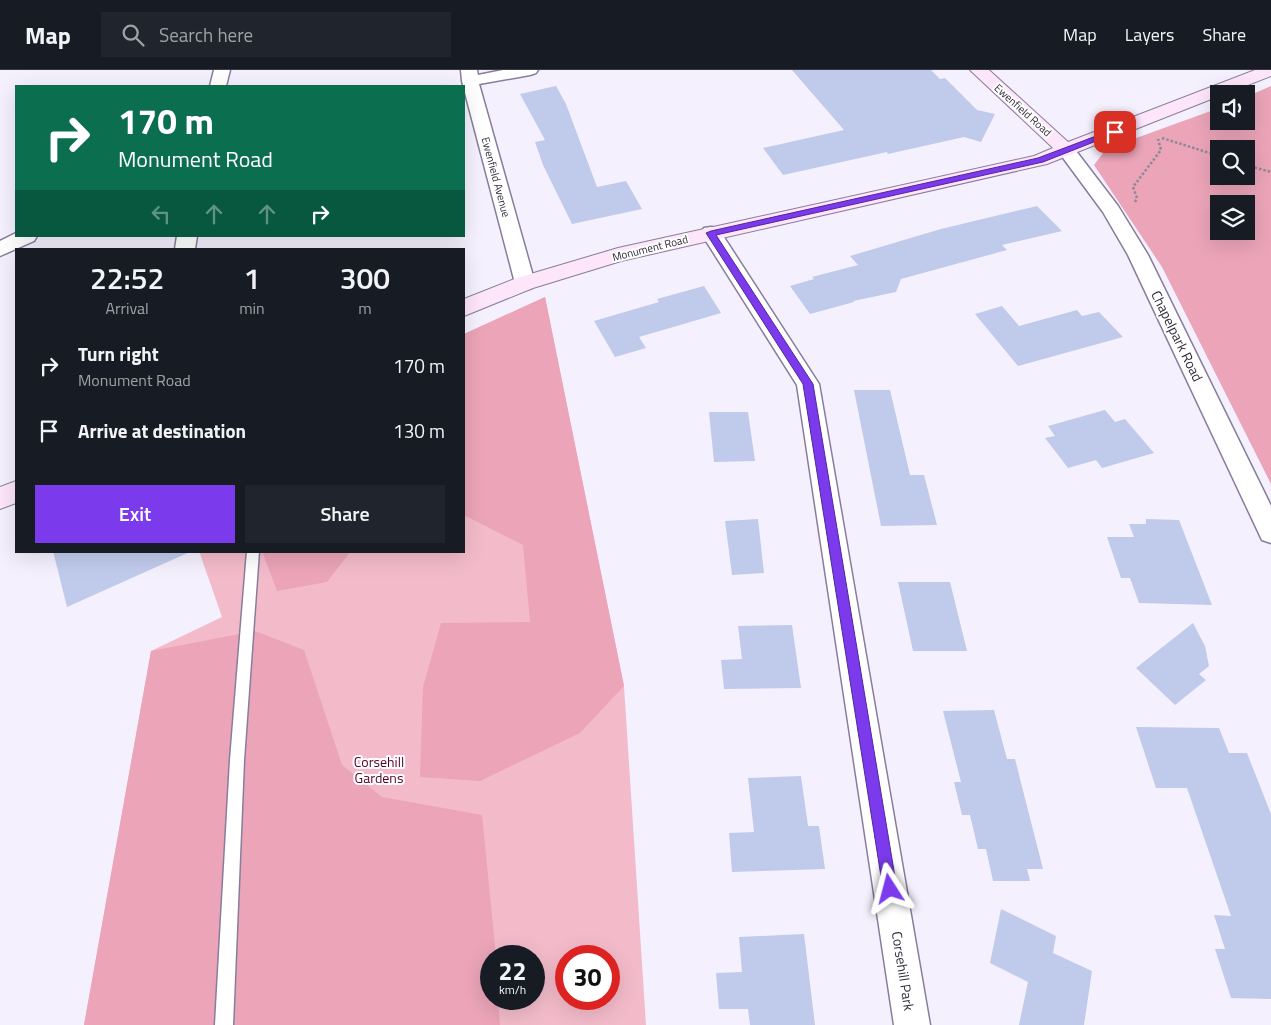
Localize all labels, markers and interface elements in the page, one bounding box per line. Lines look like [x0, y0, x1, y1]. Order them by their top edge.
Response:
search box [101, 12, 451, 57]
text: Map [25, 17, 71, 53]
text: Search here [159, 20, 253, 49]
icon: search [119, 21, 147, 49]
text: Map [1063, 21, 1097, 48]
text: Layers [1125, 21, 1174, 48]
text: Share [1202, 21, 1246, 48]
street label: Ewenfield Road [991, 80, 1055, 140]
map controls [1210, 85, 1255, 240]
button: sound [1210, 85, 1255, 130]
text: 170 m [118, 94, 214, 148]
icon: right [35, 105, 100, 170]
pin [1094, 111, 1136, 153]
icon: arrive [1101, 118, 1129, 146]
street label: Ewenfield Avenue [478, 135, 515, 219]
button: search [1210, 140, 1255, 185]
text: Monument Road [118, 142, 273, 176]
button: layers [1210, 195, 1255, 240]
icon: left [147, 200, 175, 228]
icon: ahead [200, 200, 228, 228]
icon: ahead [253, 200, 281, 228]
icon: right [306, 200, 334, 228]
street label: Monument Road [610, 231, 690, 265]
text: 22:52 [90, 255, 164, 301]
text: 1 [244, 255, 260, 301]
text: 300 [340, 255, 390, 301]
street label: Chapelpark Road [1146, 287, 1209, 385]
text: Arrival [105, 296, 149, 320]
text: min [239, 296, 265, 320]
text: m [358, 296, 372, 320]
text: Turn right [78, 339, 159, 368]
text: 170 m [393, 351, 445, 380]
icon: right [35, 352, 63, 380]
text: Monument Road [78, 368, 191, 392]
text: Arrive at destination [78, 416, 246, 445]
text: 130 m [393, 416, 445, 445]
icon: arrive [35, 417, 63, 445]
button: Exit [35, 485, 235, 543]
button: Share [245, 485, 445, 543]
park label: Corsehill Gardens [354, 751, 404, 788]
position arrow [863, 862, 915, 914]
street label: Corsehill Park [887, 930, 920, 1012]
speed limit sign: 30 [555, 945, 620, 1010]
text: 22 [498, 952, 527, 990]
text: km/h [499, 980, 526, 999]

